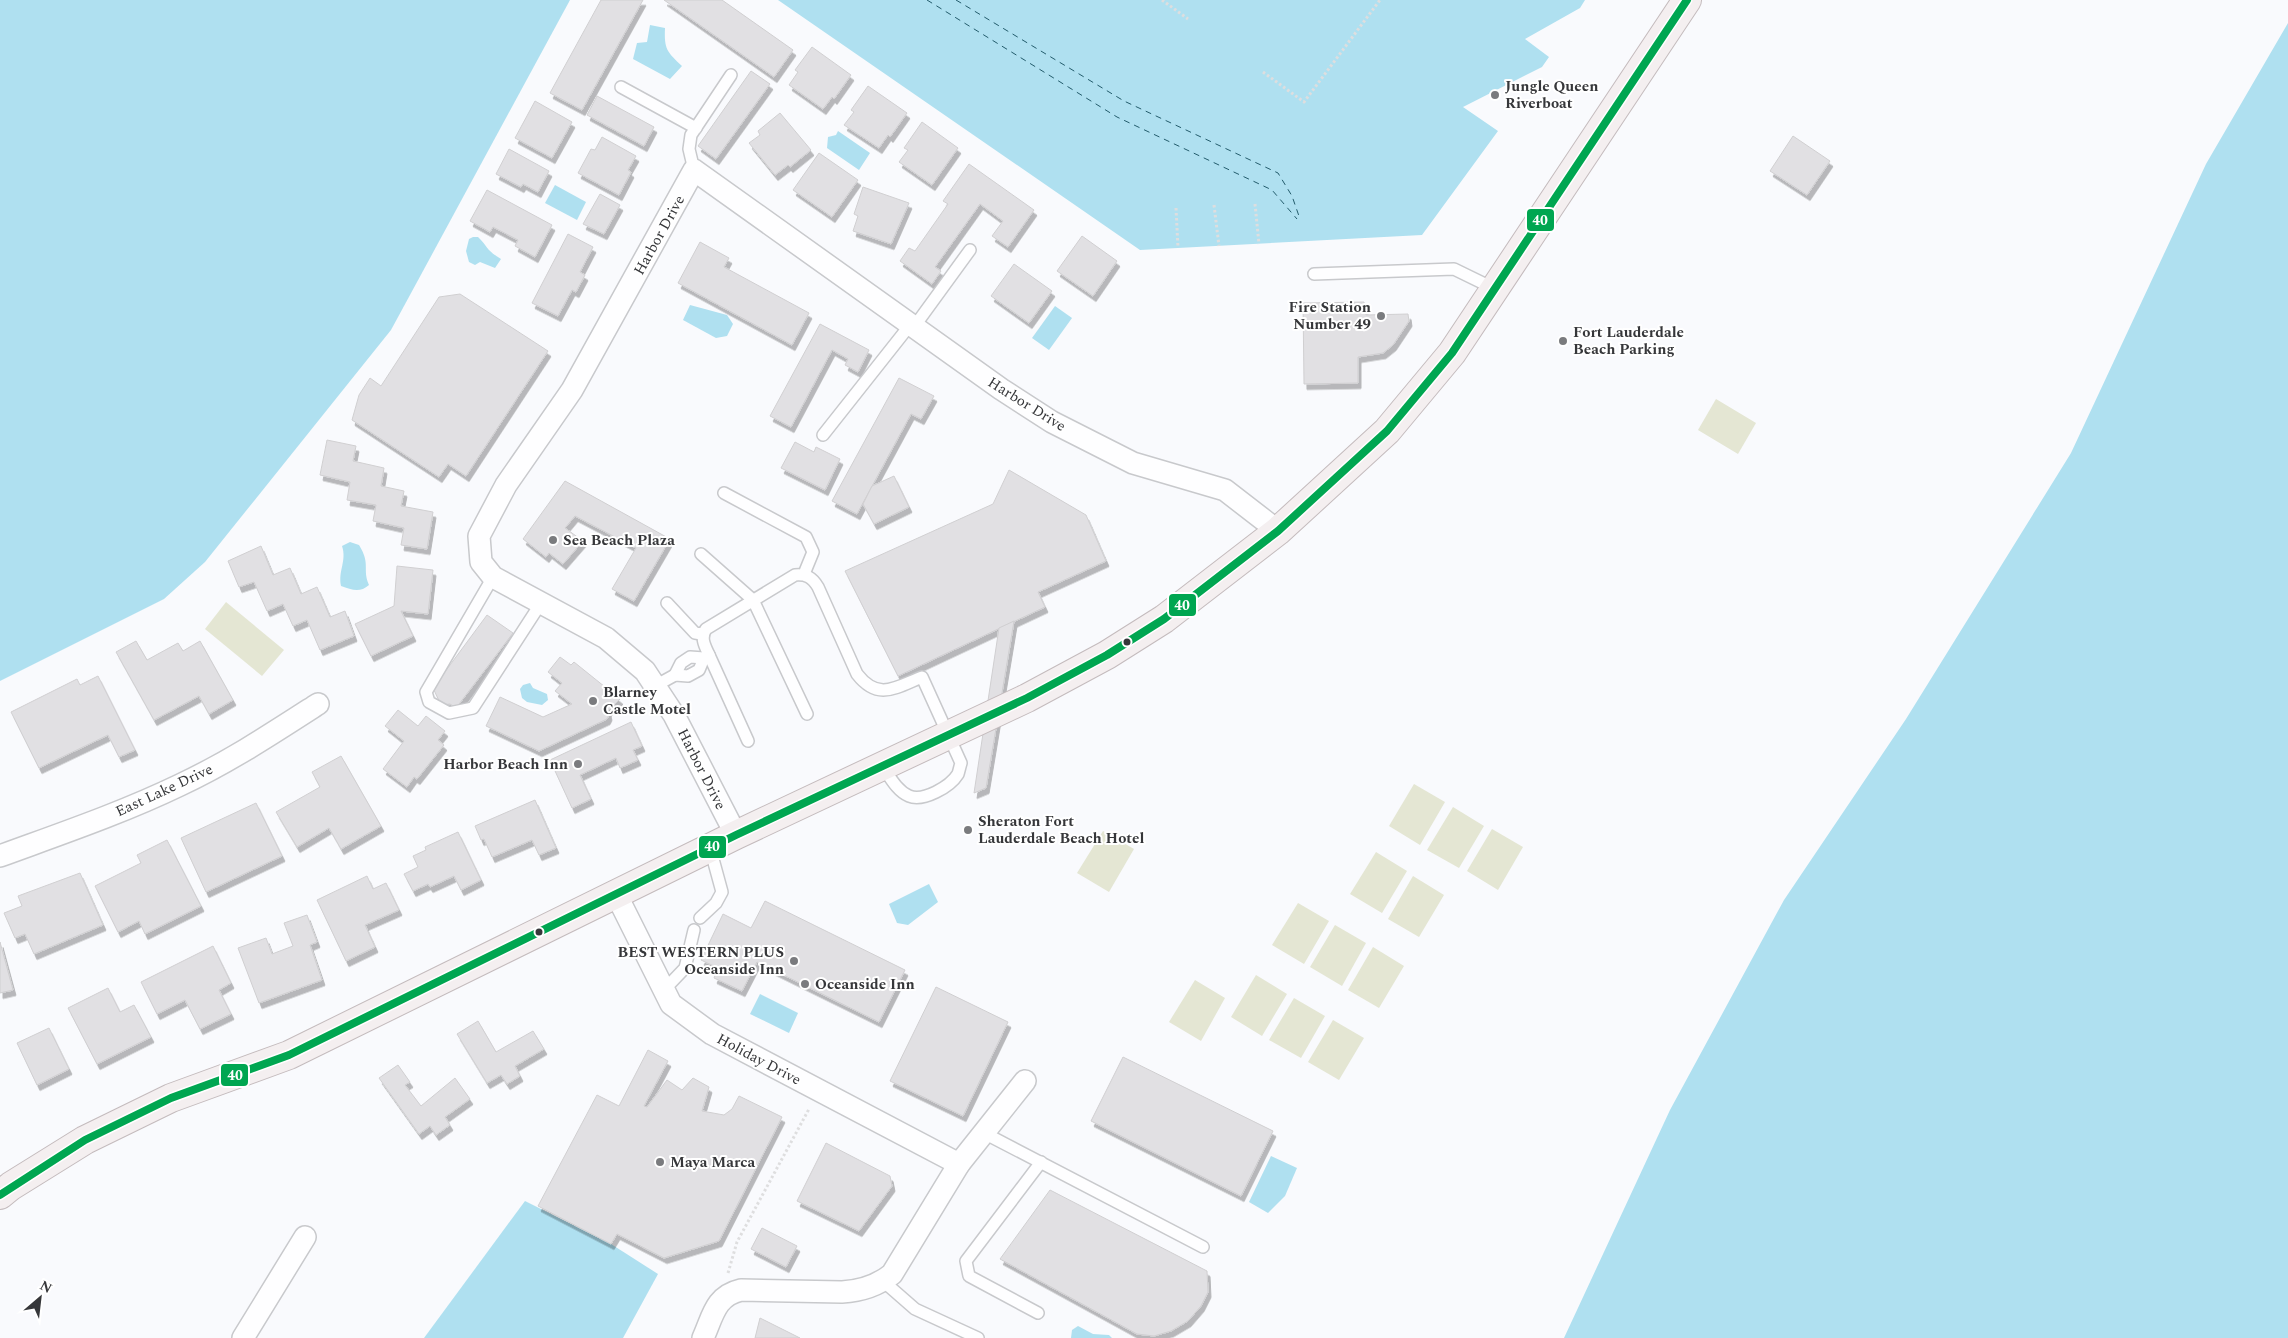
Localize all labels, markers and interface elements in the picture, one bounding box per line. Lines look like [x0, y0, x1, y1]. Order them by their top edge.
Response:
place label: Jungle Queen Riverboat [1505, 75, 1598, 115]
marker: Jungle Queen Riverboat [1489, 89, 1501, 101]
street label: Harbor Drive [628, 191, 691, 280]
line badge: 40 [1526, 208, 1555, 232]
text: 40 [1532, 210, 1548, 231]
place label: Fire Station Number 49 [1289, 296, 1371, 336]
marker: Fire Station Number 49 [1375, 310, 1387, 322]
place label: Fort Lauderdale Beach Parking [1573, 321, 1684, 361]
marker: Fort Lauderdale Beach Parking [1557, 335, 1569, 347]
street label: Harbor Drive [983, 371, 1070, 438]
place label: Sea Beach Plaza [563, 529, 675, 552]
marker: Sea Beach Plaza [547, 534, 559, 546]
line badge: 40 [1168, 593, 1197, 617]
text: 40 [1174, 595, 1190, 616]
unlabelled marker [1122, 637, 1132, 647]
place label: Blarney Castle Motel [603, 681, 691, 721]
marker: Blarney Castle Motel [587, 695, 599, 707]
street label: Harbor Drive [671, 725, 732, 814]
place label: Harbor Beach Inn [443, 753, 568, 776]
street label: East Lake Drive [112, 758, 217, 823]
marker: Harbor Beach Inn [572, 758, 584, 770]
place label: Sheraton Fort Lauderdale Beach Hotel [978, 810, 1144, 850]
marker: Sheraton Fort Lauderdale Beach Hotel [962, 824, 974, 836]
line badge: 40 [698, 835, 727, 859]
text: 40 [704, 836, 720, 857]
unlabelled marker [534, 927, 544, 937]
place label: BEST WESTERN PLUS Oceanside Inn [618, 941, 784, 981]
marker: BEST WESTERN PLUS Oceanside Inn [788, 955, 800, 967]
place label: Oceanside Inn [815, 973, 915, 996]
marker: Oceanside Inn [799, 978, 811, 990]
street label: Holiday Drive [712, 1028, 805, 1091]
line badge: 40 [220, 1063, 249, 1087]
text: 40 [227, 1065, 243, 1086]
place label: Maya Marca [670, 1151, 756, 1174]
marker: Maya Marca [654, 1156, 666, 1168]
north arrow [15, 1273, 65, 1323]
text: N [36, 1275, 56, 1299]

